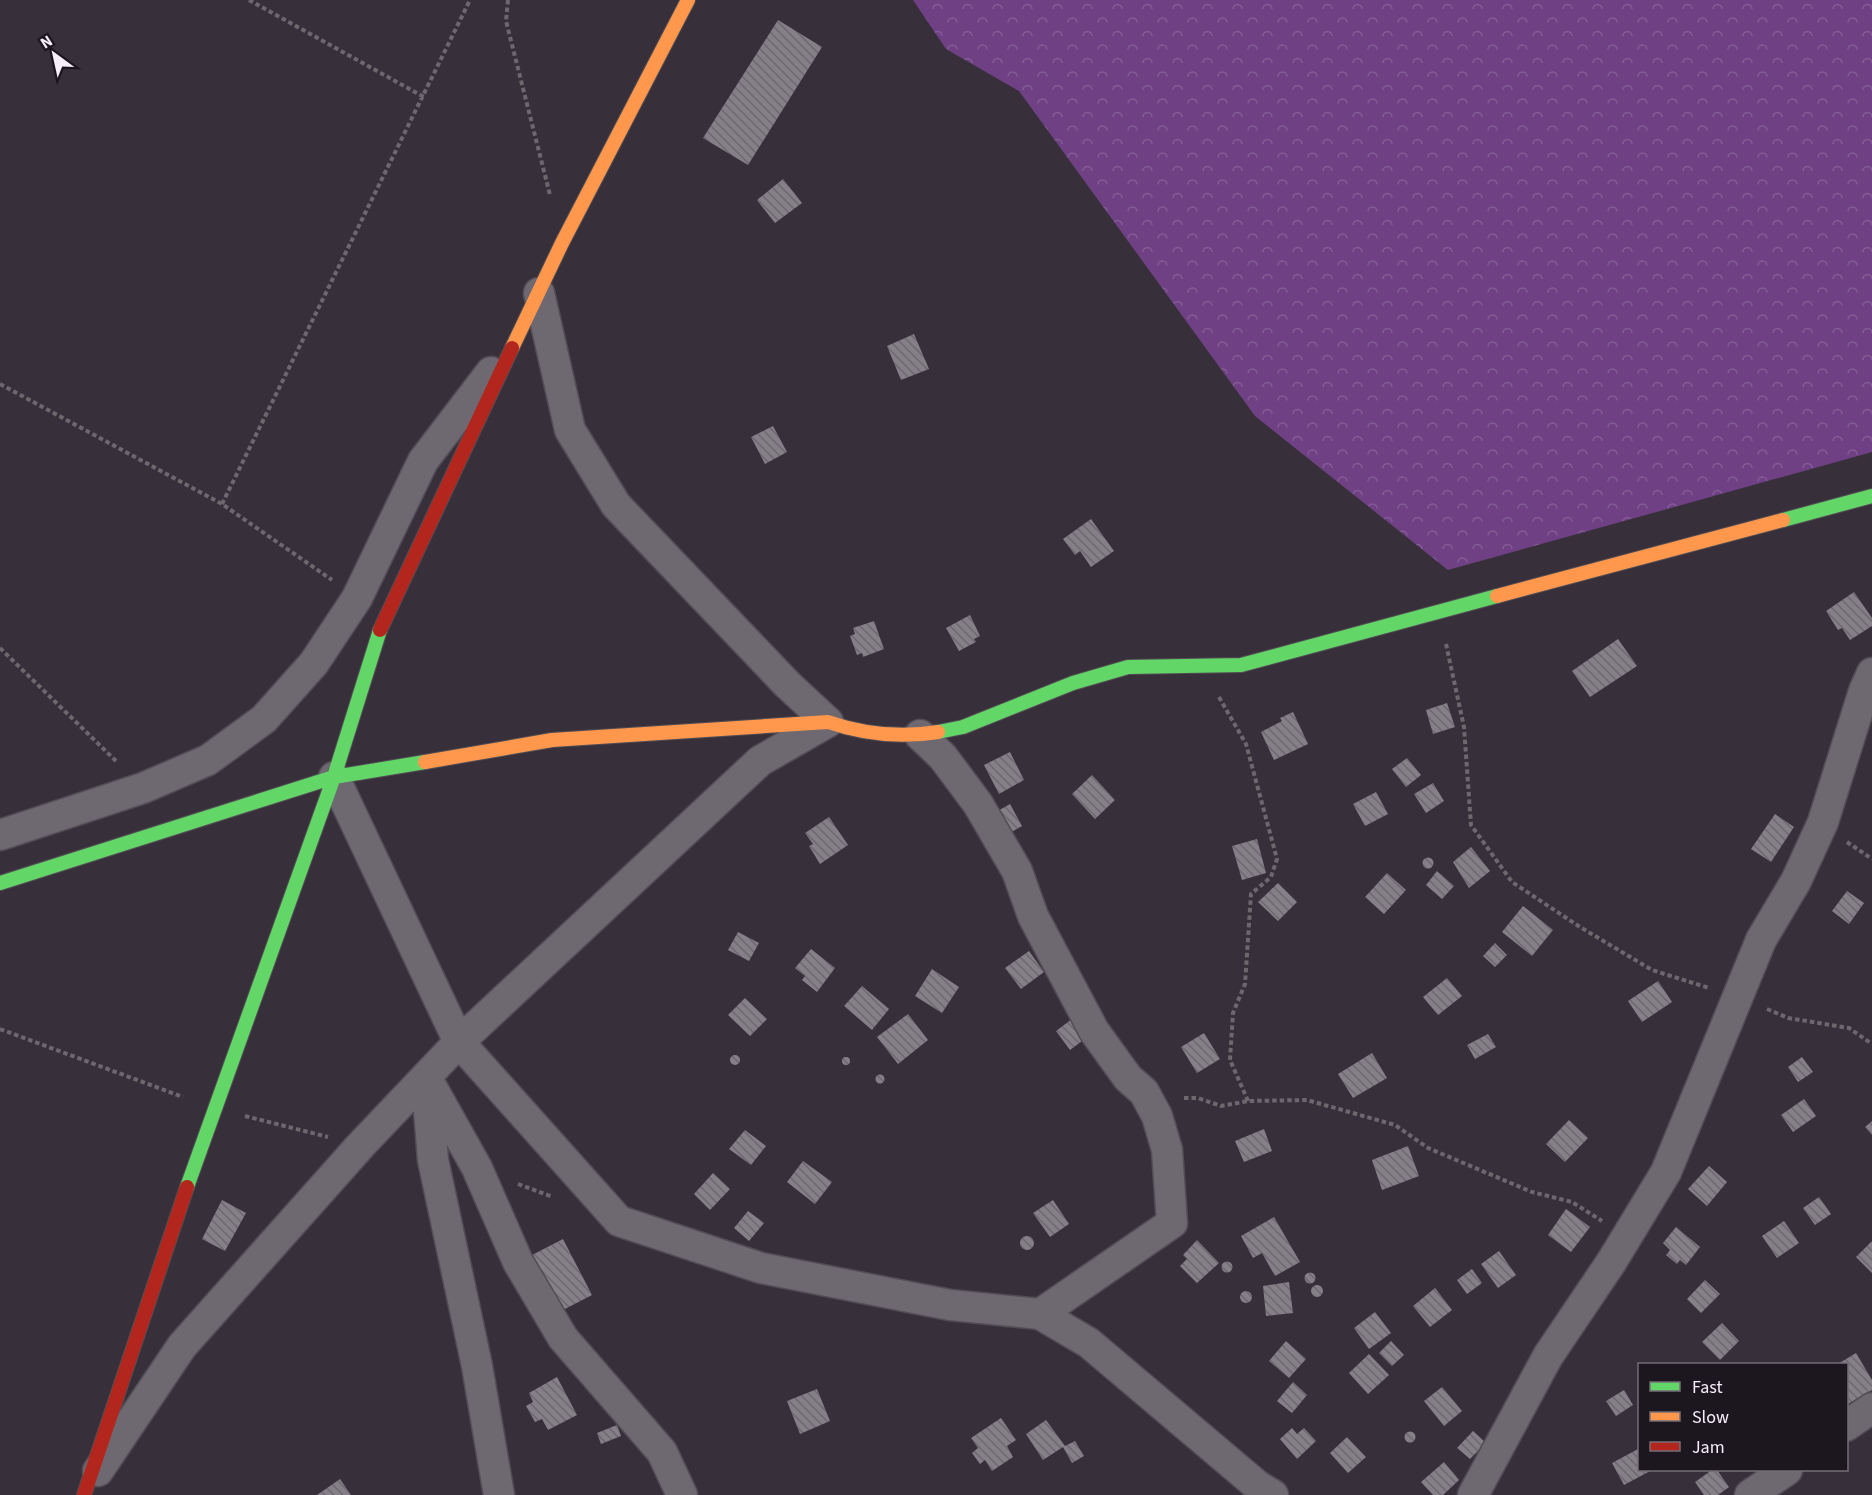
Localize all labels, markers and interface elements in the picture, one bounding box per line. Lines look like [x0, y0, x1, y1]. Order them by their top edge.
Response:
north arrow [24, 24, 84, 84]
text: N [36, 30, 57, 54]
legend [1638, 1363, 1848, 1471]
text: Fast [1692, 1375, 1723, 1400]
text: Slow [1692, 1405, 1729, 1430]
text: Jam [1692, 1435, 1725, 1460]

